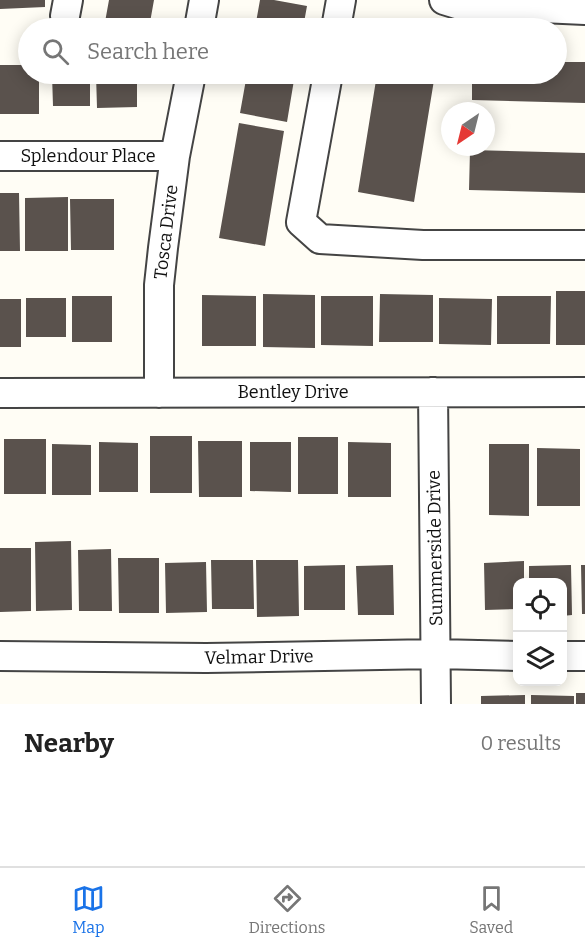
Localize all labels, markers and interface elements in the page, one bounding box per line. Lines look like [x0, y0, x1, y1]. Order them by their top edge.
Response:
search box [18, 18, 567, 84]
icon: search [39, 35, 72, 68]
text: Search here [87, 38, 209, 65]
north arrow [441, 102, 495, 156]
street label: Splendour Place [20, 145, 156, 167]
street label: Tosca Drive [149, 183, 183, 281]
street label: Bentley Drive [237, 381, 349, 403]
street label: Summerside Drive [423, 470, 447, 626]
map controls [513, 578, 567, 686]
button: locate [513, 578, 567, 632]
button: layers [513, 632, 567, 686]
street label: Velmar Drive [204, 645, 314, 669]
text: Nearby [24, 728, 114, 759]
text: 0 results [481, 731, 561, 755]
tab: Map [72, 882, 105, 937]
tab: Directions [249, 882, 326, 937]
tab: Saved [469, 882, 513, 937]

